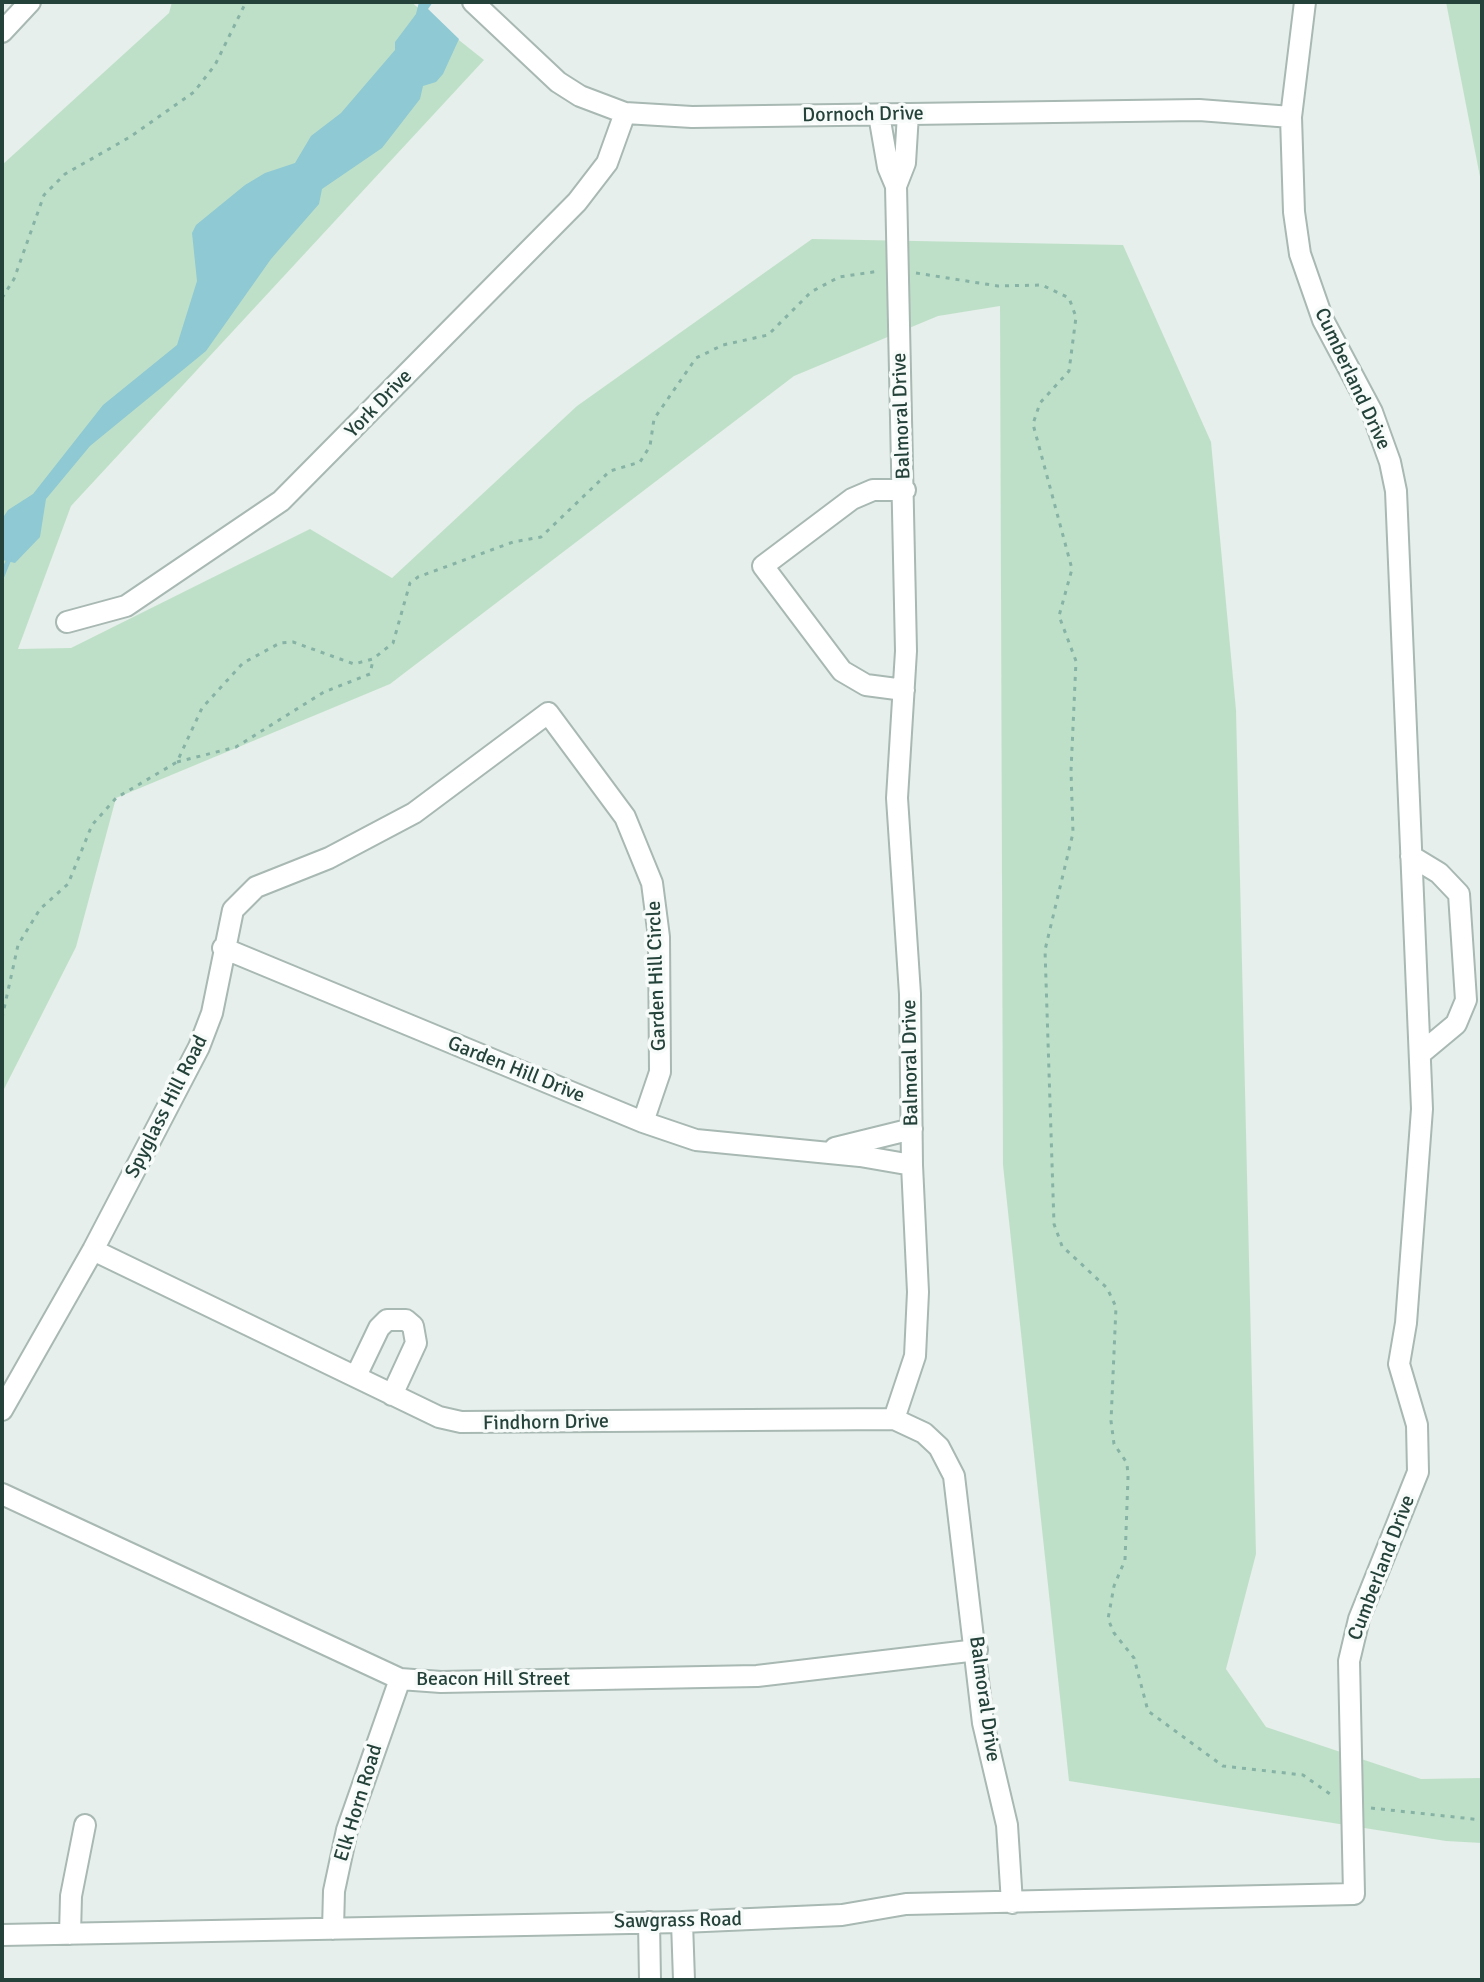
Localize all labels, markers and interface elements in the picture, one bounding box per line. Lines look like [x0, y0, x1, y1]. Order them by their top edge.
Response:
street label: Dornoch Drive [802, 102, 924, 128]
street label: Cumberland Drive [1309, 304, 1395, 454]
street label: Balmoral Drive [888, 352, 916, 480]
street label: York Drive [341, 365, 417, 443]
street label: Garden Hill Circle [642, 900, 672, 1052]
street label: Balmoral Drive [898, 999, 924, 1127]
street label: Spyglass Hill Road [121, 1032, 213, 1182]
street label: Garden Hill Drive [444, 1032, 588, 1108]
street label: Findhorn Drive [483, 1410, 609, 1436]
street label: Cumberland Drive [1343, 1492, 1421, 1644]
street label: Balmoral Drive [963, 1635, 1005, 1763]
street label: Beacon Hill Street [416, 1668, 570, 1692]
street label: Elk Horn Road [330, 1742, 388, 1864]
street label: Sawgrass Road [614, 1908, 742, 1934]

